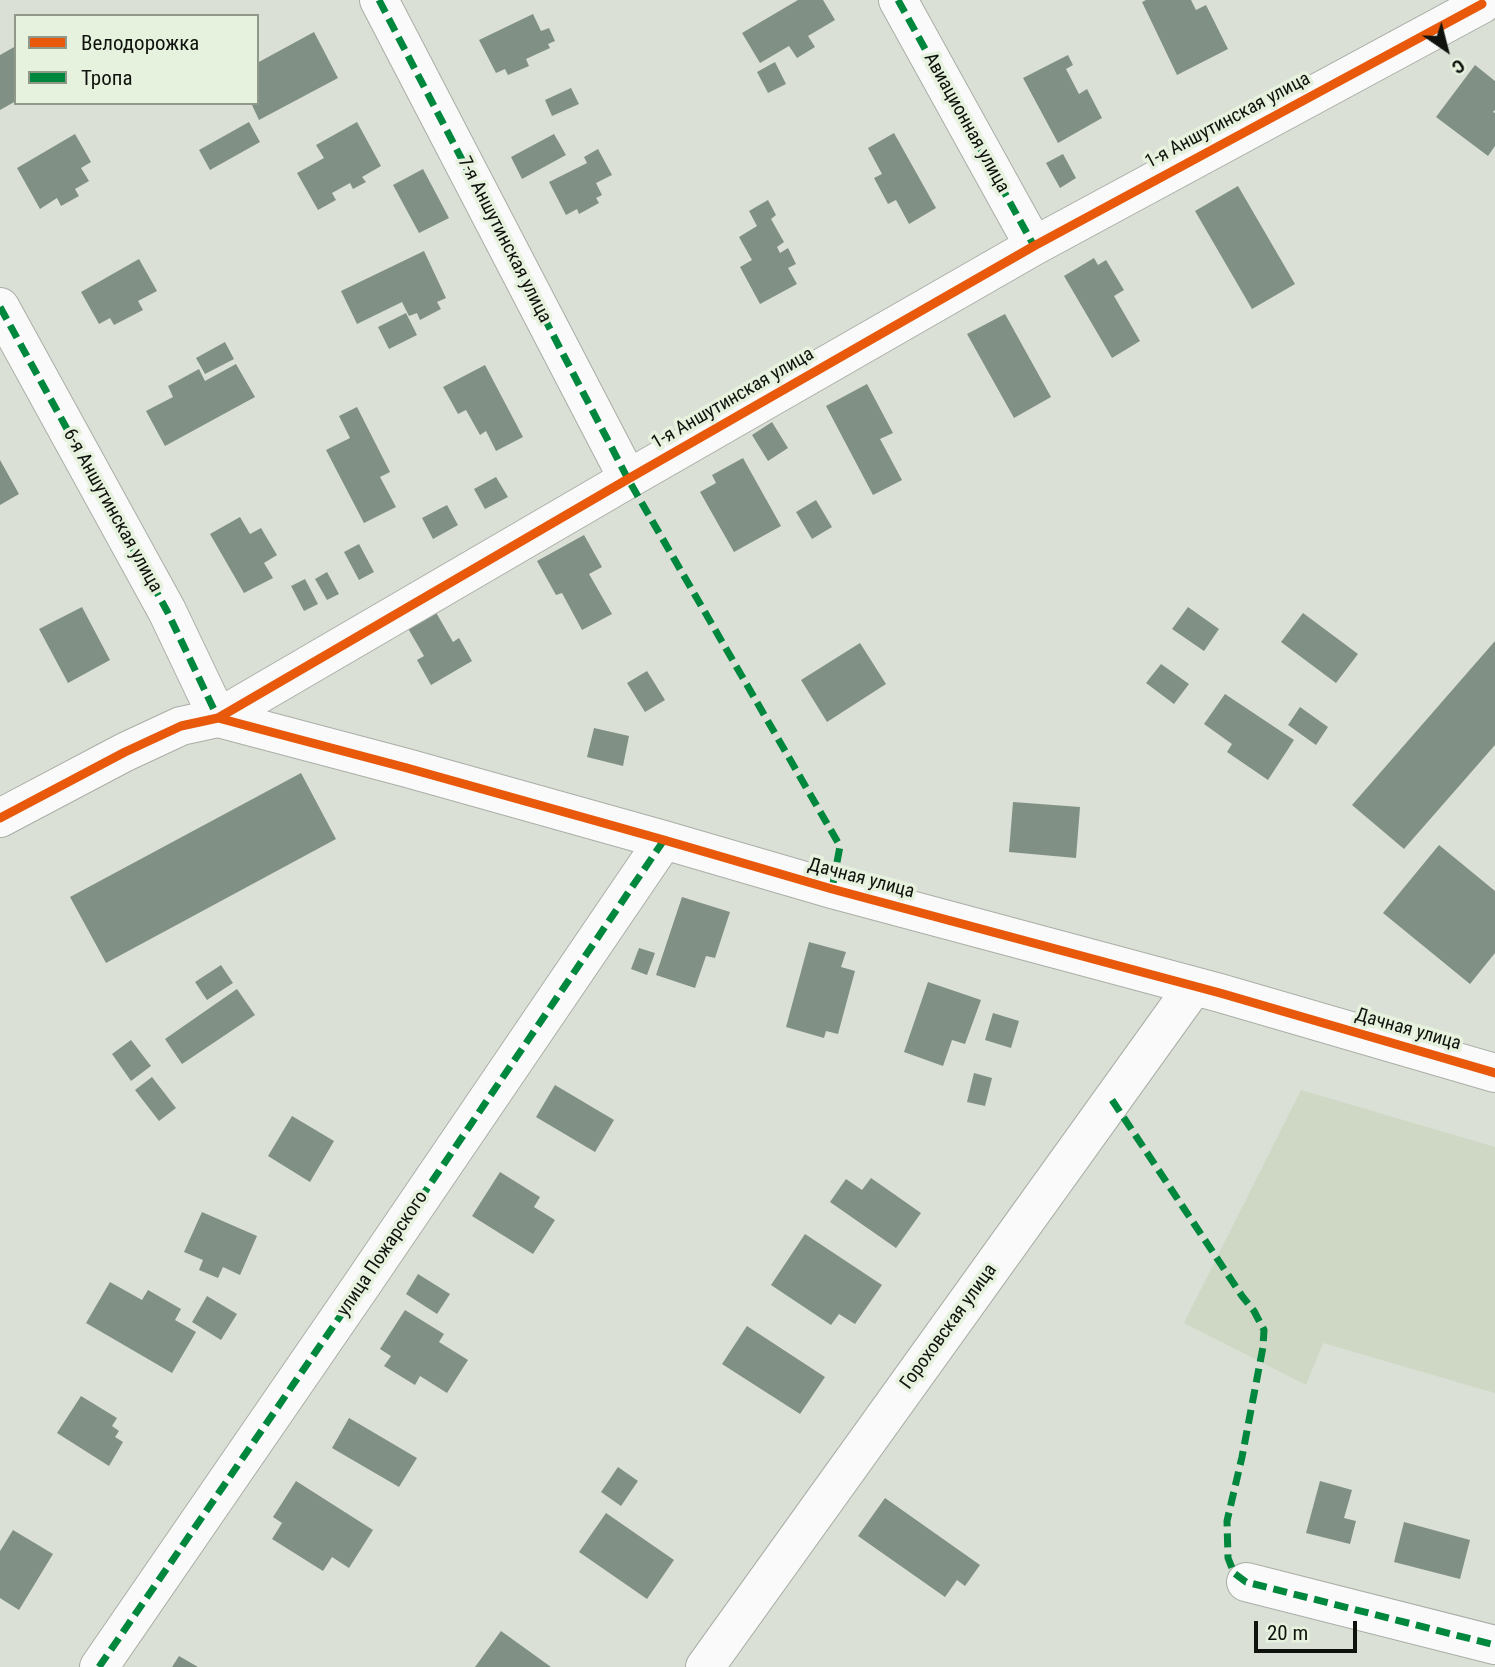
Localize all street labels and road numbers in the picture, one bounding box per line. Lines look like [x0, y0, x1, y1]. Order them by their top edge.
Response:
street label: Авиационная улица [918, 49, 1014, 197]
street label: 1-я Аншутинская улица [1142, 68, 1314, 174]
street label: 7-я Аншутинская улица [452, 153, 556, 327]
street label: 1-я Аншутинская улица [648, 343, 818, 455]
street label: 6-я Аншутинская улица [58, 425, 166, 597]
street label: Дачная улица [805, 854, 917, 904]
street label: Дачная улица [1352, 1004, 1464, 1056]
street label: улица Пожарского [333, 1187, 433, 1321]
street label: Гороховская улица [896, 1260, 1002, 1394]

